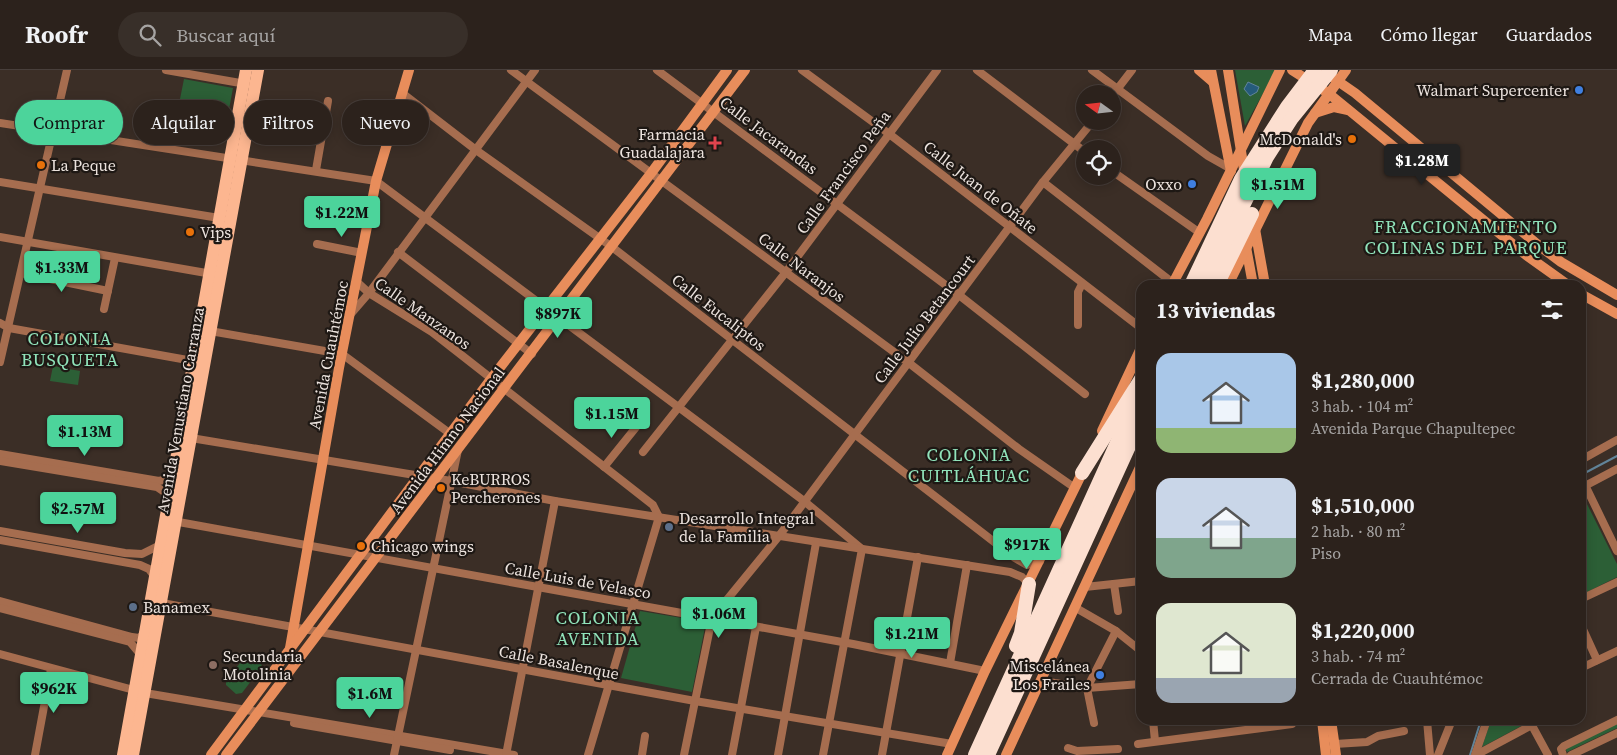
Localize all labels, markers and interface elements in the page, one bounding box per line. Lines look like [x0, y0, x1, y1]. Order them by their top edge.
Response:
search box [118, 12, 468, 57]
text: Roofr [25, 18, 88, 51]
icon: search [136, 21, 164, 49]
text: Buscar aquí [176, 22, 275, 48]
text: Mapa [1308, 22, 1353, 47]
text: Cómo llegar [1381, 22, 1478, 47]
text: Guardados [1506, 22, 1592, 47]
place label: Walmart Supercenter [1416, 79, 1569, 101]
marker: Walmart Supercenter [1573, 84, 1585, 96]
north arrow [1076, 85, 1121, 130]
map controls [1076, 85, 1121, 185]
street label: Calle Jacarandas [715, 91, 823, 179]
chip: Comprar [15, 100, 123, 145]
chip: Alquilar [133, 100, 234, 145]
chip: Filtros [244, 100, 332, 145]
chip: Nuevo [342, 100, 429, 145]
street label: Calle Francisco Peña [791, 105, 896, 238]
place label: Farmacia Guadalajara [620, 123, 706, 163]
place label: McDonald's [1259, 128, 1342, 150]
marker: McDonald's [1346, 133, 1358, 145]
street label: Calle Juan de Oñate [919, 135, 1043, 239]
marker: Farmacia Guadalajara [709, 137, 721, 149]
button: locate [1076, 140, 1121, 185]
pin: $1.28M [1381, 144, 1463, 186]
text: $1.28M [1395, 149, 1449, 171]
place label: La Peque [51, 154, 116, 176]
marker: La Peque [35, 159, 47, 171]
pin: $1.51M [1237, 168, 1319, 210]
place label: Oxxo [1145, 173, 1182, 195]
text: $1.51M [1251, 173, 1305, 195]
marker: Oxxo [1186, 178, 1198, 190]
pin: $1.22M [301, 196, 383, 238]
text: $1.22M [315, 201, 369, 223]
district label: FRACCIONAMIENTO COLINAS DEL PARQUE [1364, 214, 1568, 260]
place label: Vips [200, 221, 231, 243]
marker: Vips [184, 226, 196, 238]
street label: Calle Naranjos [754, 227, 850, 307]
pin: $1.33M [21, 250, 103, 293]
street label: Calle Julio Betancourt [868, 250, 980, 388]
text: $1.33M [35, 256, 89, 278]
street label: Calle Eucaliptos [667, 268, 771, 356]
street label: Calle Manzanos [371, 272, 475, 354]
street label: Avenida Cuauhtémoc [303, 278, 353, 431]
pin: $897K [523, 296, 593, 339]
text: 13 viviendas [1156, 296, 1275, 325]
icon: filters [1538, 296, 1566, 324]
text: $897K [535, 302, 581, 324]
street label: Avenida Venustiano Carranza [151, 304, 209, 515]
district label: COLONIA BUSQUETA [21, 326, 119, 372]
street label: Avenida Himno Nacional [384, 362, 510, 518]
text: $1,280,000 [1311, 366, 1415, 395]
icon: home [1196, 373, 1256, 433]
text: 3 hab. · 104 m² [1311, 395, 1413, 417]
pin: $1.15M [571, 396, 653, 439]
text: $1.15M [585, 402, 639, 424]
pin: $1.13M [44, 414, 126, 457]
text: Avenida Parque Chapultepec [1311, 417, 1515, 439]
text: $1.13M [58, 420, 112, 442]
district label: COLONIA CUITLÁHUAC [908, 442, 1030, 488]
place label: KeBURROS Percherones [451, 468, 541, 508]
marker: KeBURROS Percherones [435, 482, 447, 494]
text: $1,510,000 [1311, 491, 1415, 520]
pin: $2.57M [37, 492, 119, 534]
text: $2.57M [51, 497, 105, 519]
icon: home [1196, 498, 1256, 558]
place label: Desarrollo Integral de la Familia [679, 507, 815, 547]
text: 2 hab. · 80 m² [1311, 520, 1405, 542]
marker: Desarrollo Integral de la Familia [663, 521, 675, 533]
pin: $917K [992, 528, 1062, 570]
text: $917K [1004, 533, 1050, 555]
place label: Chicago wings [371, 535, 474, 557]
marker: Chicago wings [355, 540, 367, 552]
text: Piso [1311, 542, 1341, 564]
street label: Calle Luis de Velasco [503, 556, 653, 604]
place label: Banamex [143, 596, 210, 618]
pin: $1.06M [678, 596, 760, 639]
marker: Banamex [127, 601, 139, 613]
text: $1.06M [692, 602, 746, 624]
district label: COLONIA AVENIDA [555, 605, 641, 651]
pin: $1.21M [871, 616, 953, 659]
text: $1,220,000 [1311, 616, 1415, 645]
text: $1.21M [885, 622, 939, 644]
icon: home [1196, 623, 1256, 683]
street label: Calle Basalenque [497, 640, 621, 684]
place label: Secundaria Motolinia [223, 645, 304, 685]
text: 3 hab. · 74 m² [1311, 645, 1405, 667]
place label: Miscelánea Los Frailes [1010, 655, 1091, 695]
marker: Secundaria Motolinia [207, 659, 219, 671]
text: Cerrada de Cuauhtémoc [1311, 667, 1483, 689]
marker: Miscelánea Los Frailes [1094, 669, 1106, 681]
pin: $962K [19, 672, 89, 714]
pin: $1.6M [335, 676, 405, 719]
text: $962K [31, 677, 77, 699]
text: $1.6M [347, 682, 393, 704]

